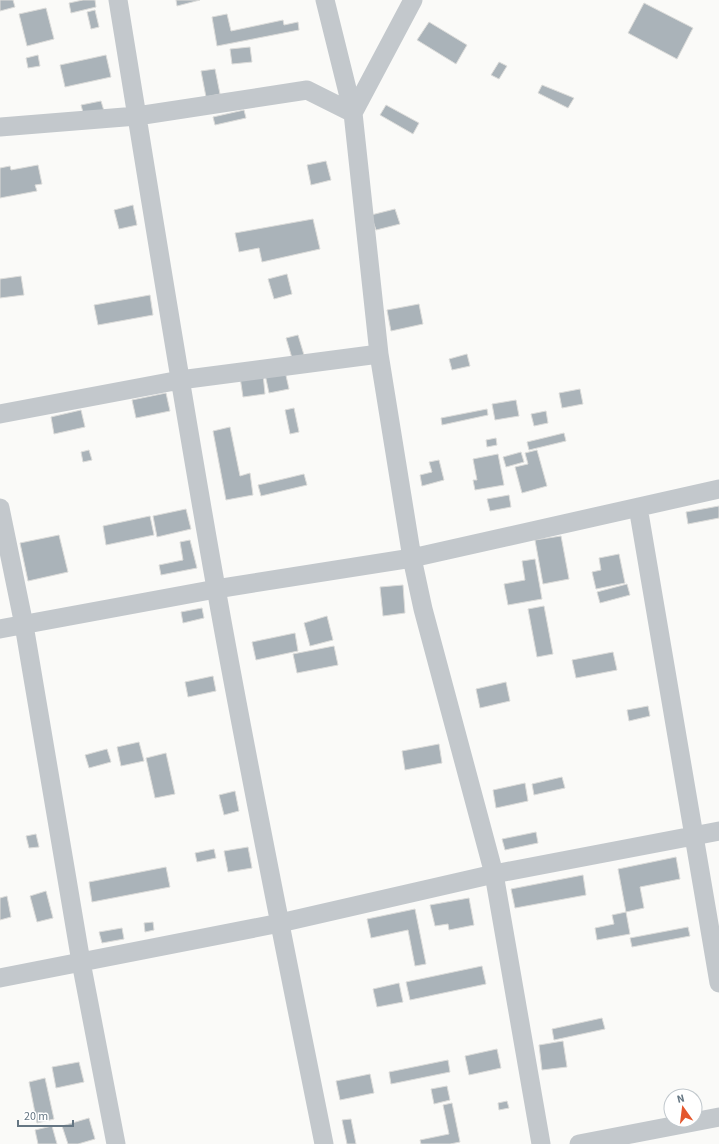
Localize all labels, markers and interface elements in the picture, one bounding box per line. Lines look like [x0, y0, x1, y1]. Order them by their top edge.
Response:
north arrow [663, 1088, 703, 1128]
text: N [675, 1091, 686, 1107]
scale bar [18, 1102, 73, 1128]
text: 20 m [24, 1108, 48, 1125]

